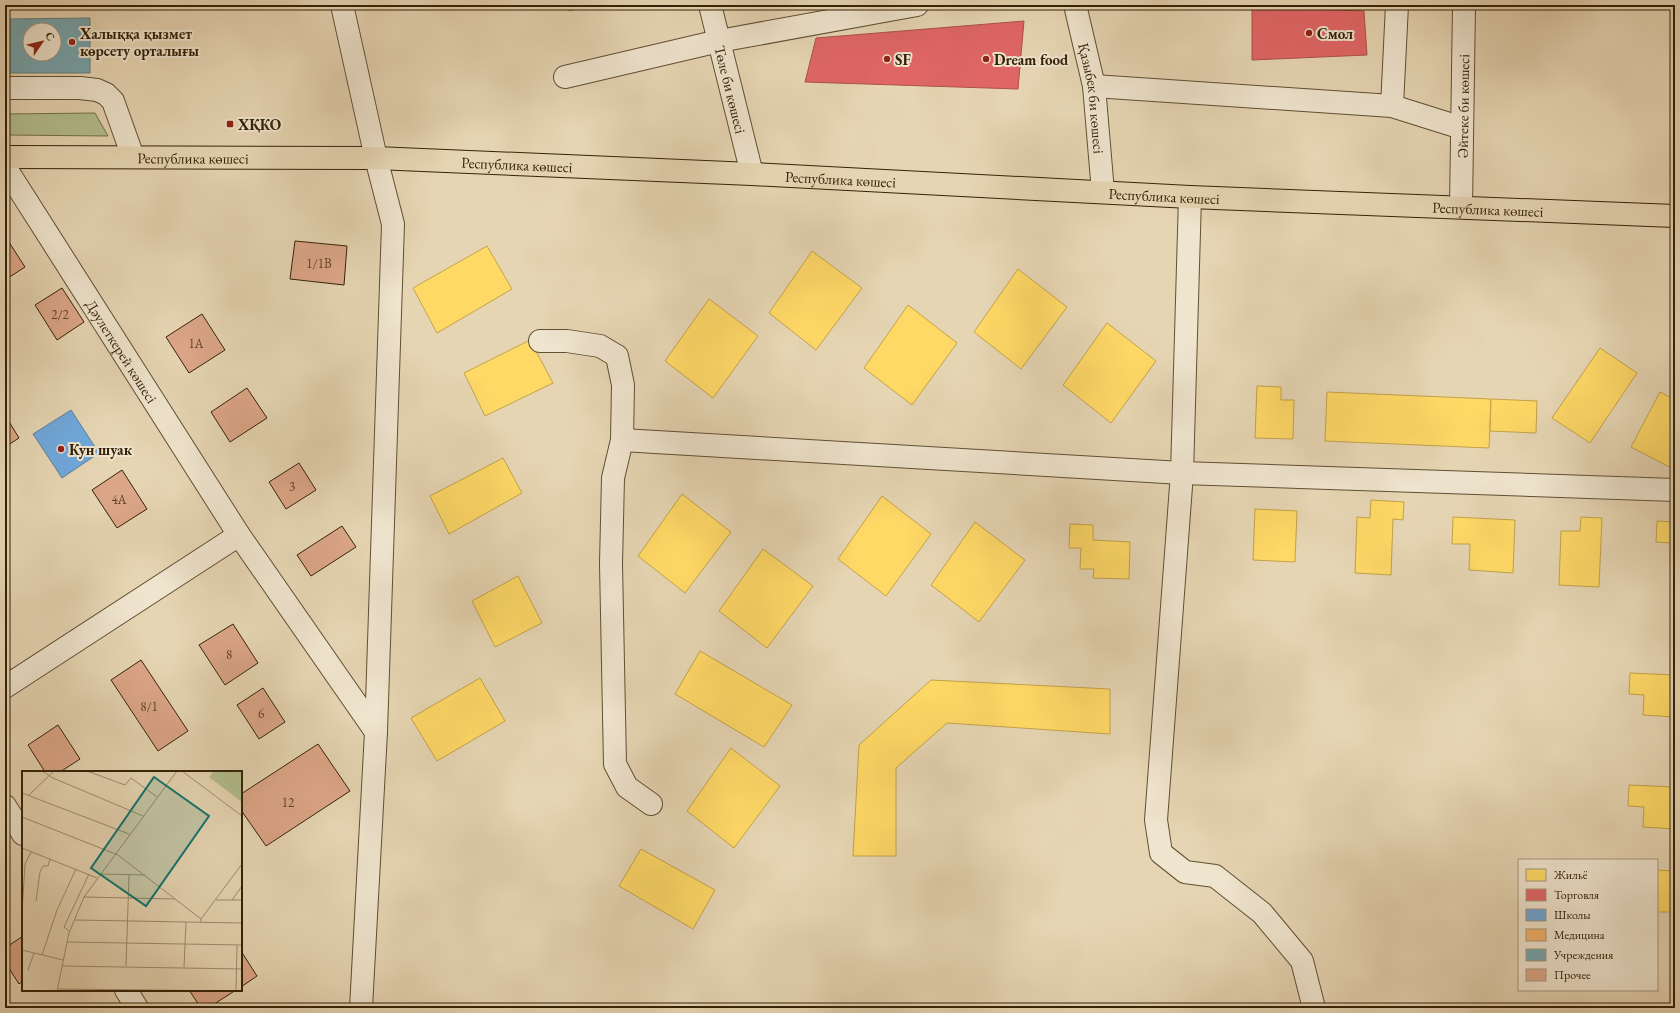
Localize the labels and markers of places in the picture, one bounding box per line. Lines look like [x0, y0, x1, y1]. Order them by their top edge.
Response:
place label: Халыққа қызмет көрсету орталығы [79, 24, 199, 60]
place label: Смол [1317, 24, 1353, 43]
marker: Смол [1304, 28, 1314, 38]
marker: Халыққа қызмет көрсету орталығы [67, 37, 77, 47]
place label: SF [895, 50, 911, 69]
place label: Dream food [994, 50, 1069, 69]
marker: SF [882, 54, 892, 64]
marker: Dream food [981, 54, 991, 64]
place label: ХҚКО [237, 115, 281, 134]
marker: ХҚКО [225, 119, 235, 129]
place label: Кун шуак [69, 440, 133, 459]
marker: Кун шуак [56, 444, 66, 454]

